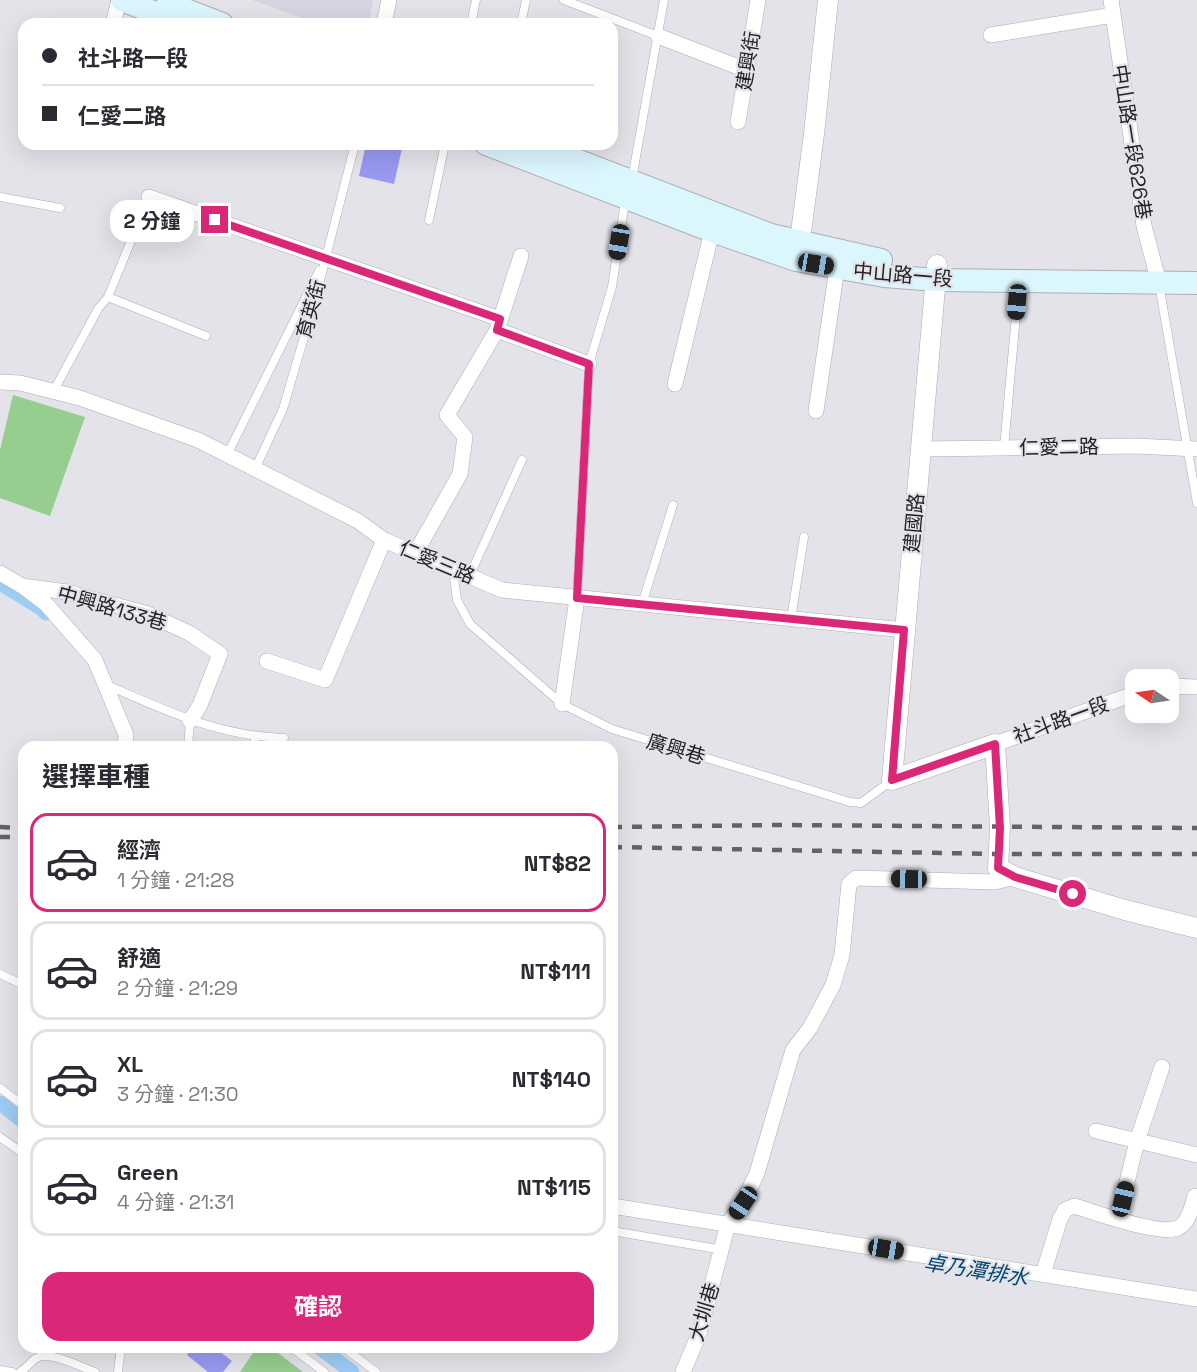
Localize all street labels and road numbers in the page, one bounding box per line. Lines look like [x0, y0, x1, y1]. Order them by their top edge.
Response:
street label: 建興街 [730, 29, 766, 93]
street label: 中山路一段626巷 [1107, 63, 1157, 221]
street label: 中山路一段 [852, 258, 954, 292]
street label: 育英街 [291, 277, 331, 341]
street label: 仁愛二路 [1019, 433, 1099, 461]
street label: 建國路 [898, 492, 930, 554]
street label: 仁愛三路 [395, 534, 479, 590]
street label: 中興路133巷 [54, 580, 170, 636]
street label: 社斗路一段 [1010, 691, 1112, 749]
street label: 廣興巷 [644, 728, 708, 770]
street label: 大圳巷 [683, 1280, 725, 1344]

